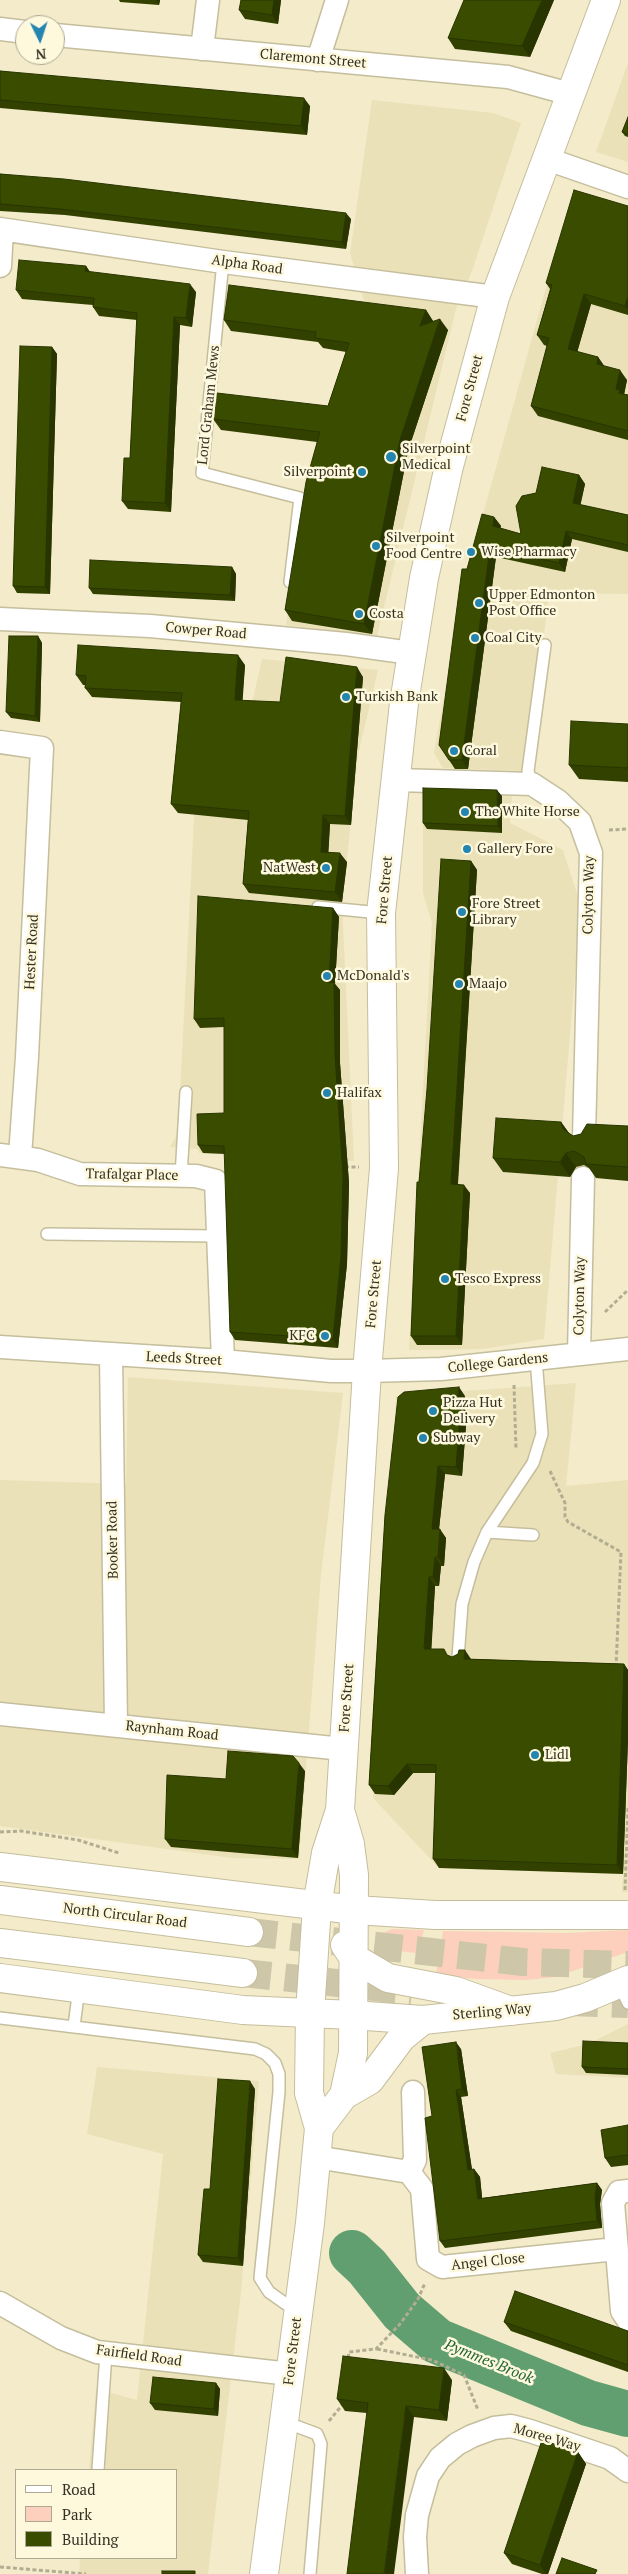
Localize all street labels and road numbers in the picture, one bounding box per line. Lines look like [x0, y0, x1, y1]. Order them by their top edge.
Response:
street label: Claremont Street [259, 46, 367, 72]
street label: Alpha Road [210, 252, 284, 278]
street label: Lord Graham Mews [194, 344, 224, 466]
street label: Fore Street [453, 353, 487, 423]
street label: Cowper Road [165, 619, 247, 643]
street label: Fore Street [374, 855, 396, 925]
street label: Colyton Way [580, 856, 598, 934]
street label: Hester Road [22, 914, 42, 990]
street label: Trafalgar Place [85, 1166, 179, 1184]
street label: Colyton Way [571, 1257, 589, 1335]
street label: Fore Street [363, 1259, 385, 1329]
street label: Leeds Street [145, 1349, 223, 1369]
street label: College Gardens [447, 1349, 549, 1377]
street label: Booker Road [104, 1501, 122, 1579]
street label: Fore Street [336, 1663, 358, 1733]
street label: Raynham Road [125, 1718, 219, 1744]
street label: North Circular Road [62, 1900, 188, 1932]
street label: Sterling Way [452, 2000, 532, 2024]
street label: Angel Close [450, 2250, 526, 2274]
street label: Fore Street [280, 2316, 306, 2386]
street label: Fairfield Road [95, 2342, 183, 2370]
street label: Moree Way [511, 2420, 583, 2456]

